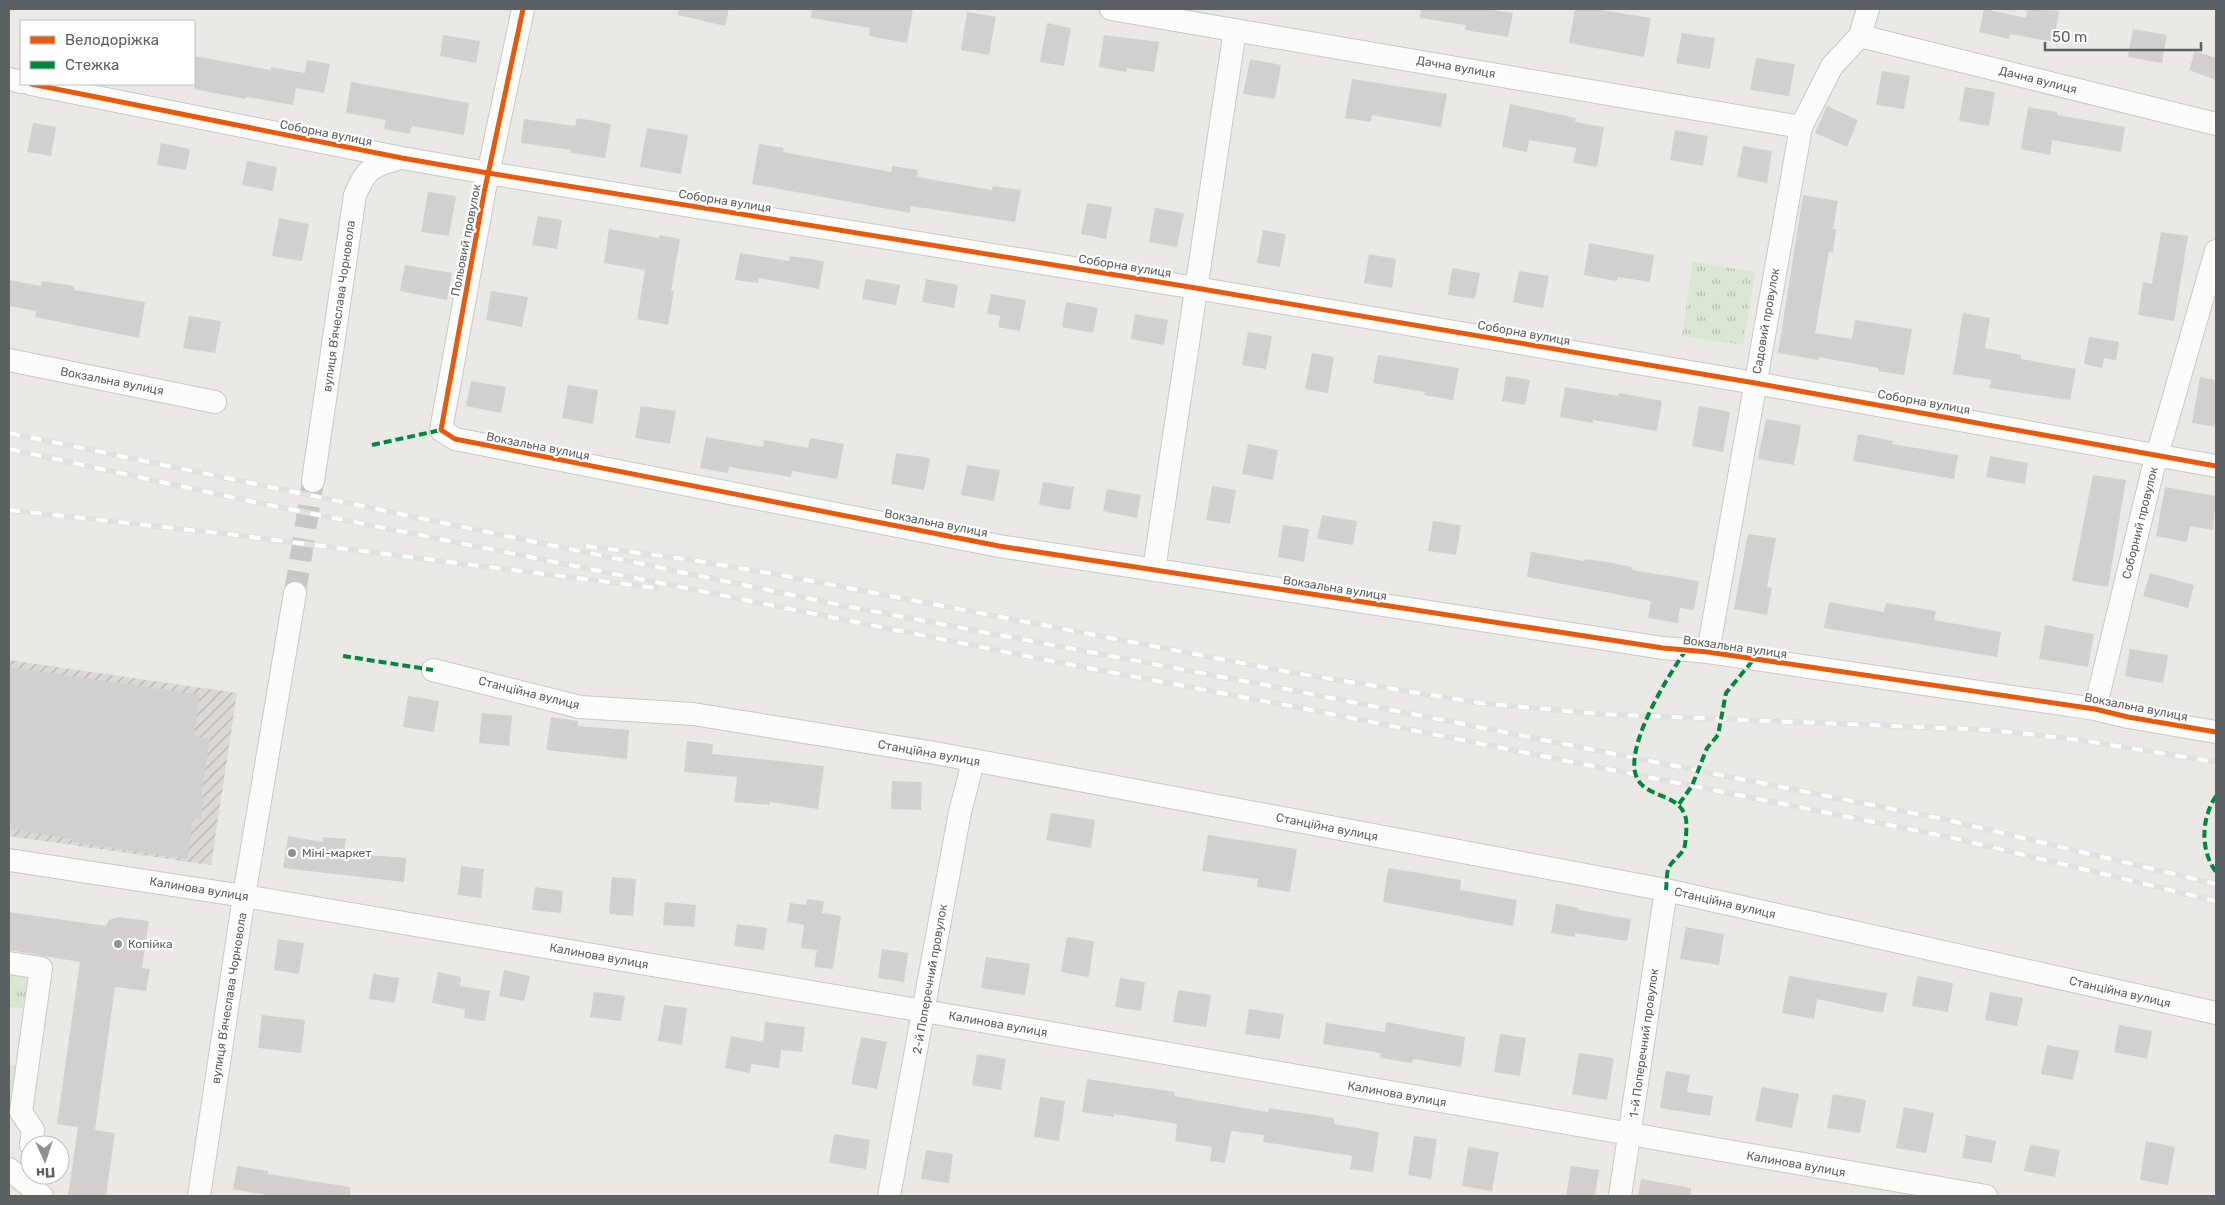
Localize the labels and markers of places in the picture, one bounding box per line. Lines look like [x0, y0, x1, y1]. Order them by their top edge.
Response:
place label: Міні-маркет [302, 846, 371, 860]
marker: Міні-маркет [286, 847, 298, 859]
place label: Копійка [128, 937, 173, 951]
marker: Копійка [112, 938, 124, 950]

